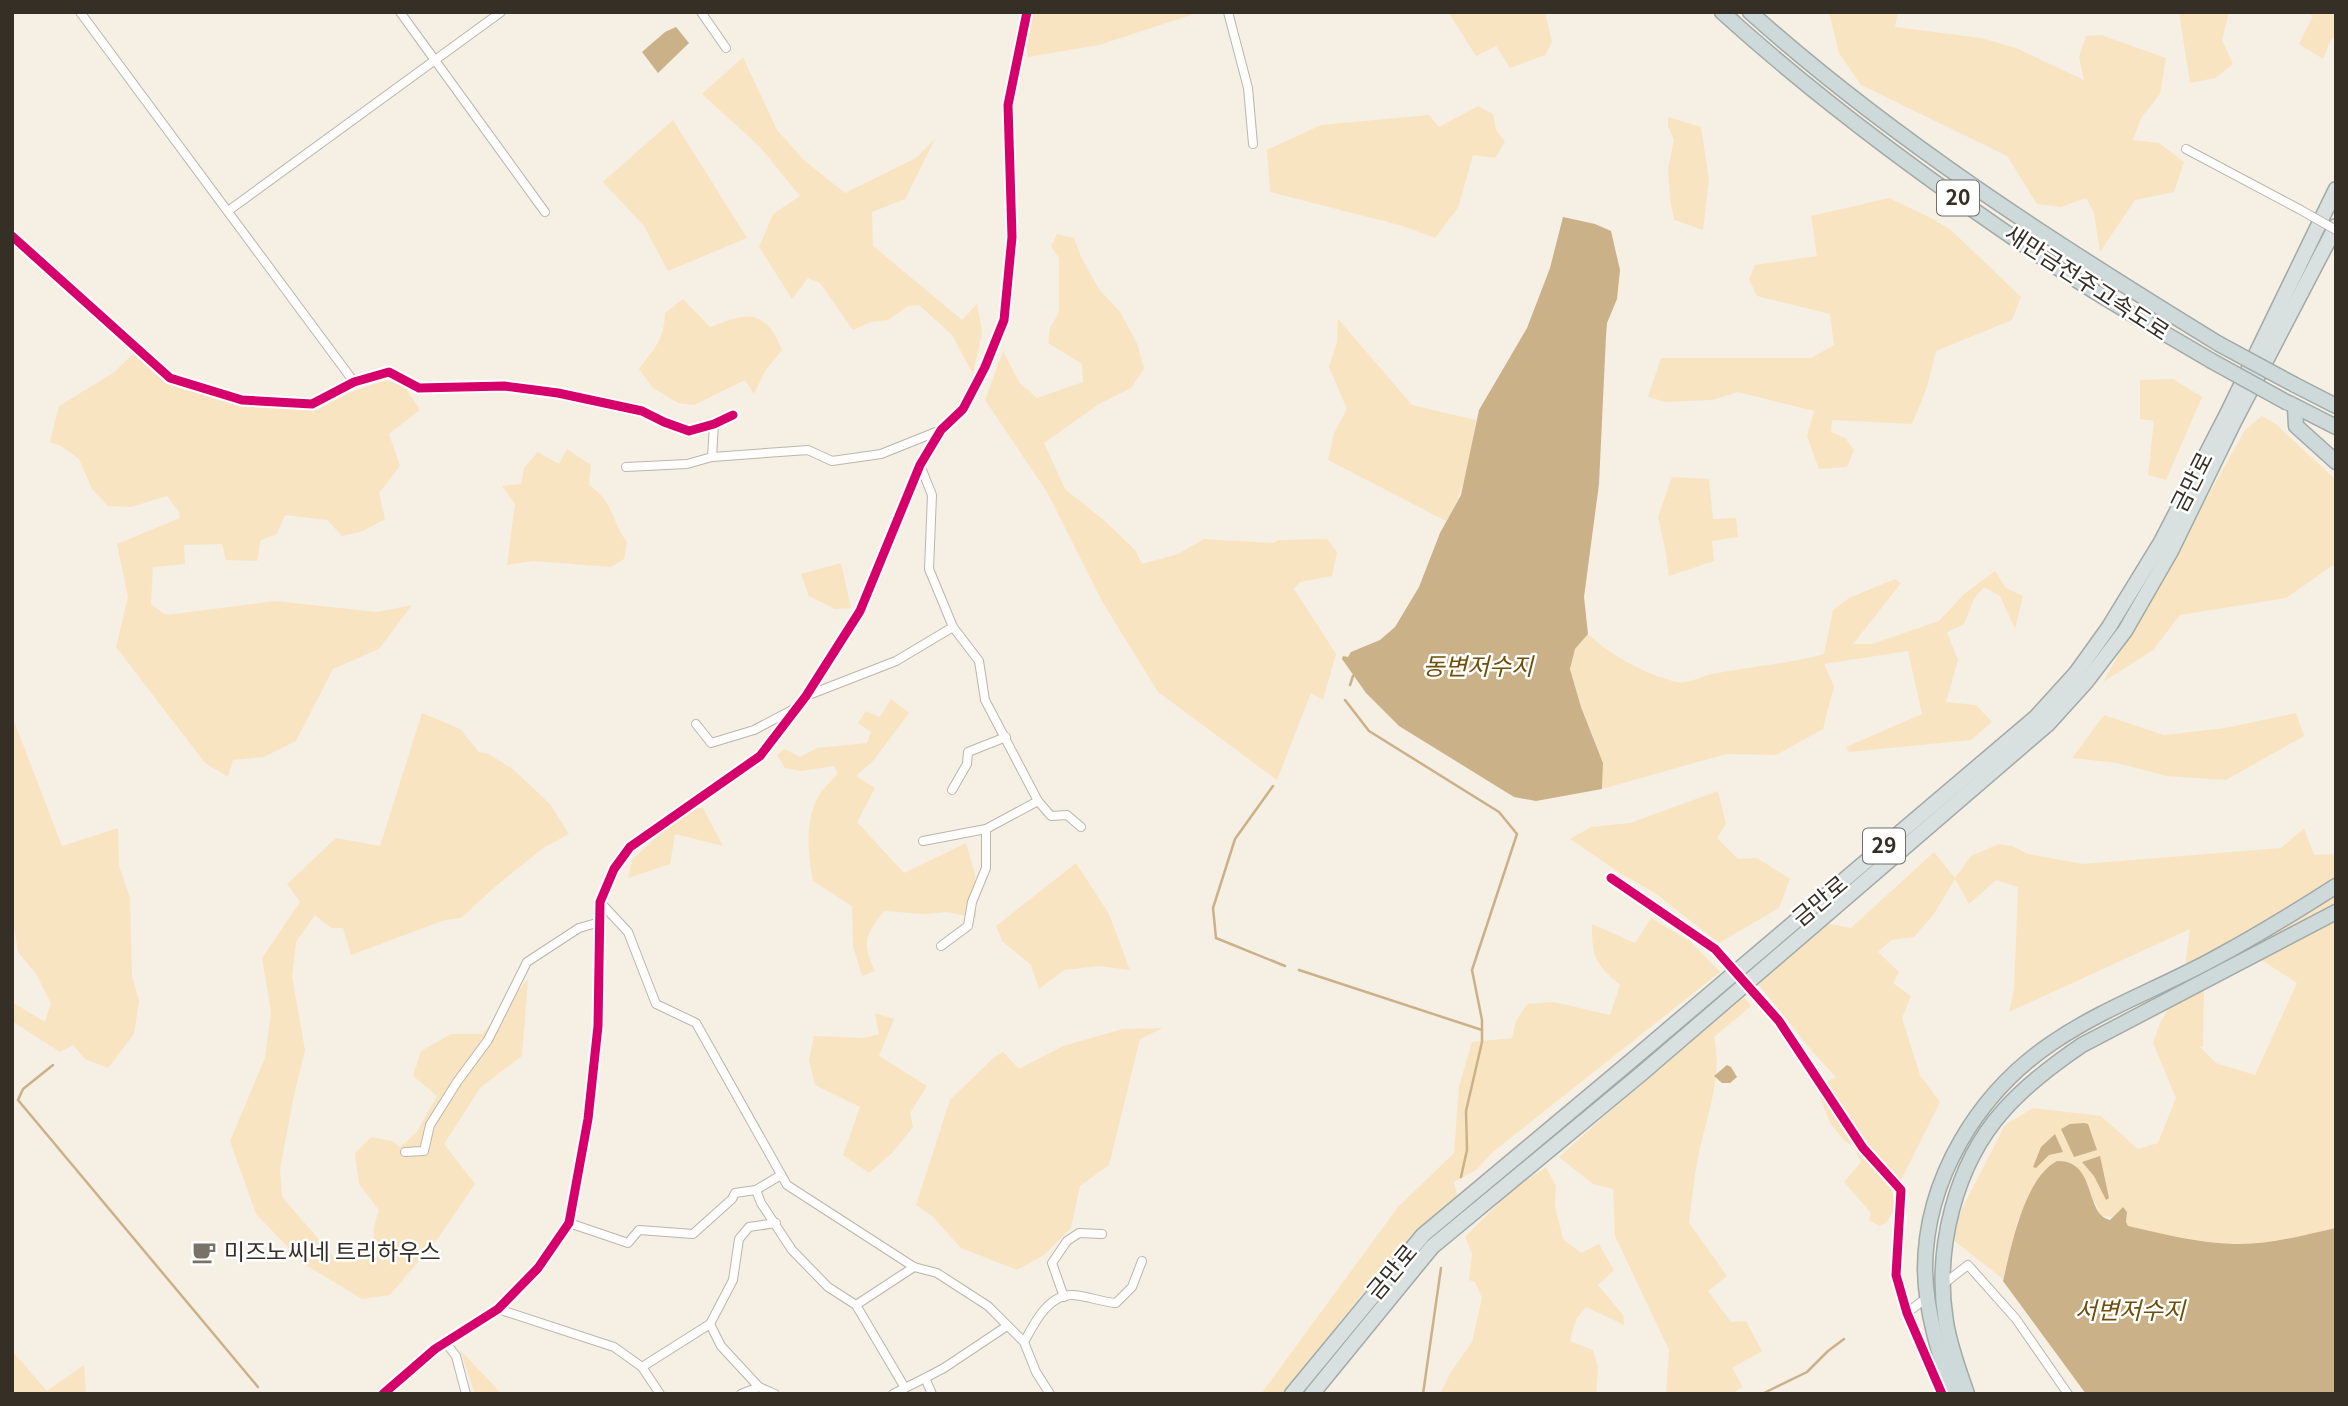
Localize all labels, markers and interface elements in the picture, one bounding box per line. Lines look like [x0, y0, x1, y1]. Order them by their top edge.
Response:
road number: 20 [1937, 180, 1979, 216]
street label: 새만금전주고속도로 [1999, 215, 2177, 347]
street label: 금만로 [2161, 445, 2220, 517]
water label: 동변저수지 [1423, 647, 1535, 682]
road number: 29 [1863, 828, 1905, 864]
street label: 금만로 [1783, 866, 1854, 933]
place label: 미즈노씨네 트리하우스 [224, 1233, 441, 1267]
street label: 금만로 [1357, 1235, 1424, 1306]
cafe icon: 미즈노씨네 트리하우스 [190, 1238, 218, 1266]
water label: 서변저수지 [2075, 1291, 2187, 1326]

